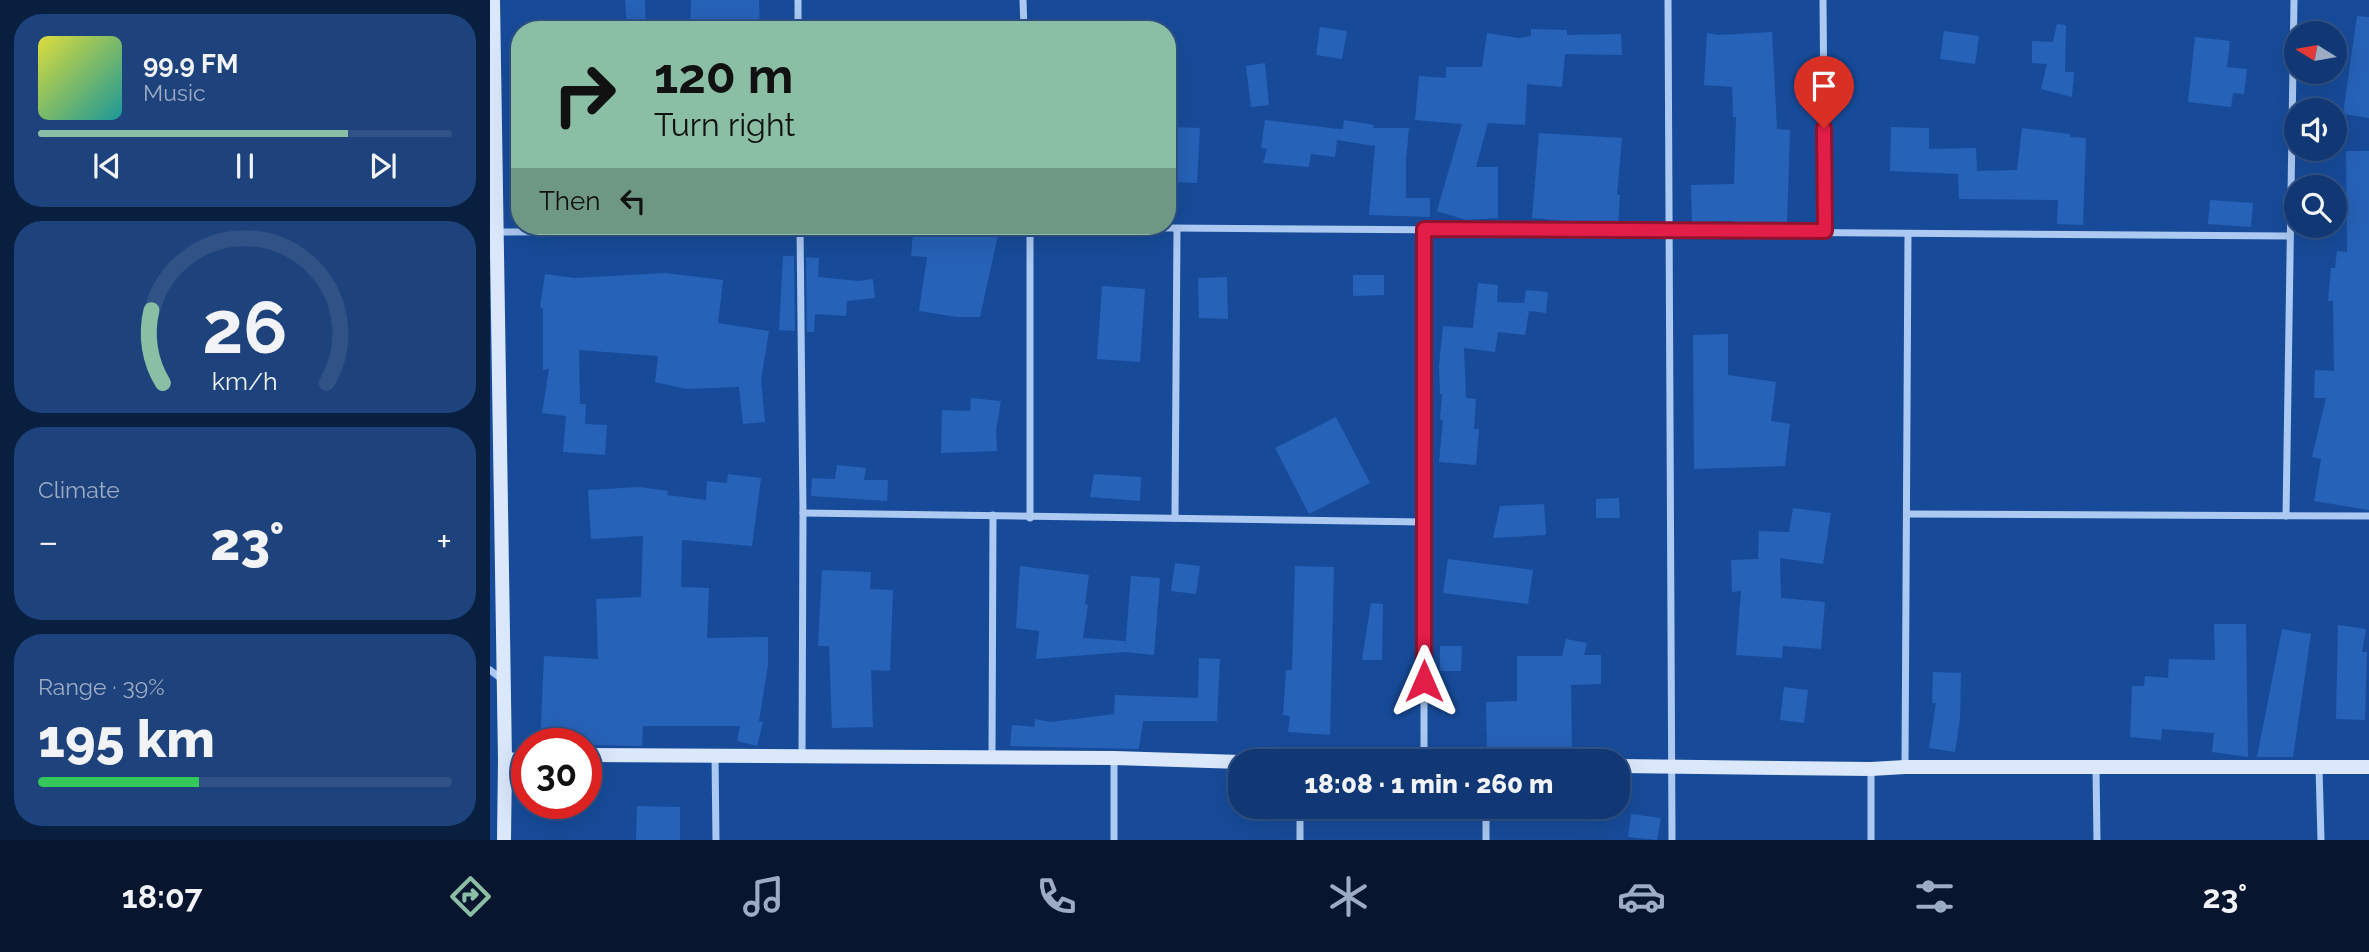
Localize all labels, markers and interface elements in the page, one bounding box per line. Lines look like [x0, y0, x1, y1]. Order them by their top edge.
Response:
north arrow [2284, 21, 2347, 84]
map controls [2284, 21, 2347, 238]
text: 120 m [654, 47, 793, 104]
text: 99.9 FM [143, 49, 238, 79]
icon: right [539, 49, 630, 140]
pin [1794, 56, 1854, 128]
icon: arrive [1805, 67, 1843, 105]
text: Music [143, 79, 206, 106]
button: sound [2284, 98, 2347, 161]
text: Turn right [654, 106, 795, 143]
icon: previous [88, 147, 126, 185]
icon: pause [226, 147, 264, 185]
icon: next [364, 147, 402, 185]
button: search [2284, 175, 2347, 238]
icon: left [614, 182, 652, 220]
text: Then [539, 186, 600, 216]
text: 26 [202, 285, 288, 370]
text: km/h [212, 366, 278, 396]
text: Climate [38, 476, 120, 503]
text: 23° [210, 511, 284, 572]
text: − [38, 519, 58, 564]
text: + [436, 519, 452, 564]
position arrow [1387, 644, 1461, 718]
text: Range · 39% [38, 673, 165, 700]
text: 195 km [38, 708, 215, 769]
speed limit sign: 30 [511, 728, 602, 819]
text: 18:08 · 1 min · 260 m [1305, 769, 1553, 799]
icon: directions [446, 872, 495, 921]
icon: music [739, 872, 788, 921]
icon: phone [1032, 872, 1081, 921]
icon: climate [1324, 872, 1373, 921]
icon: car [1617, 872, 1666, 921]
icon: filters [1910, 872, 1959, 921]
text: 18:07 [122, 878, 203, 915]
text: 23° [2203, 878, 2247, 915]

